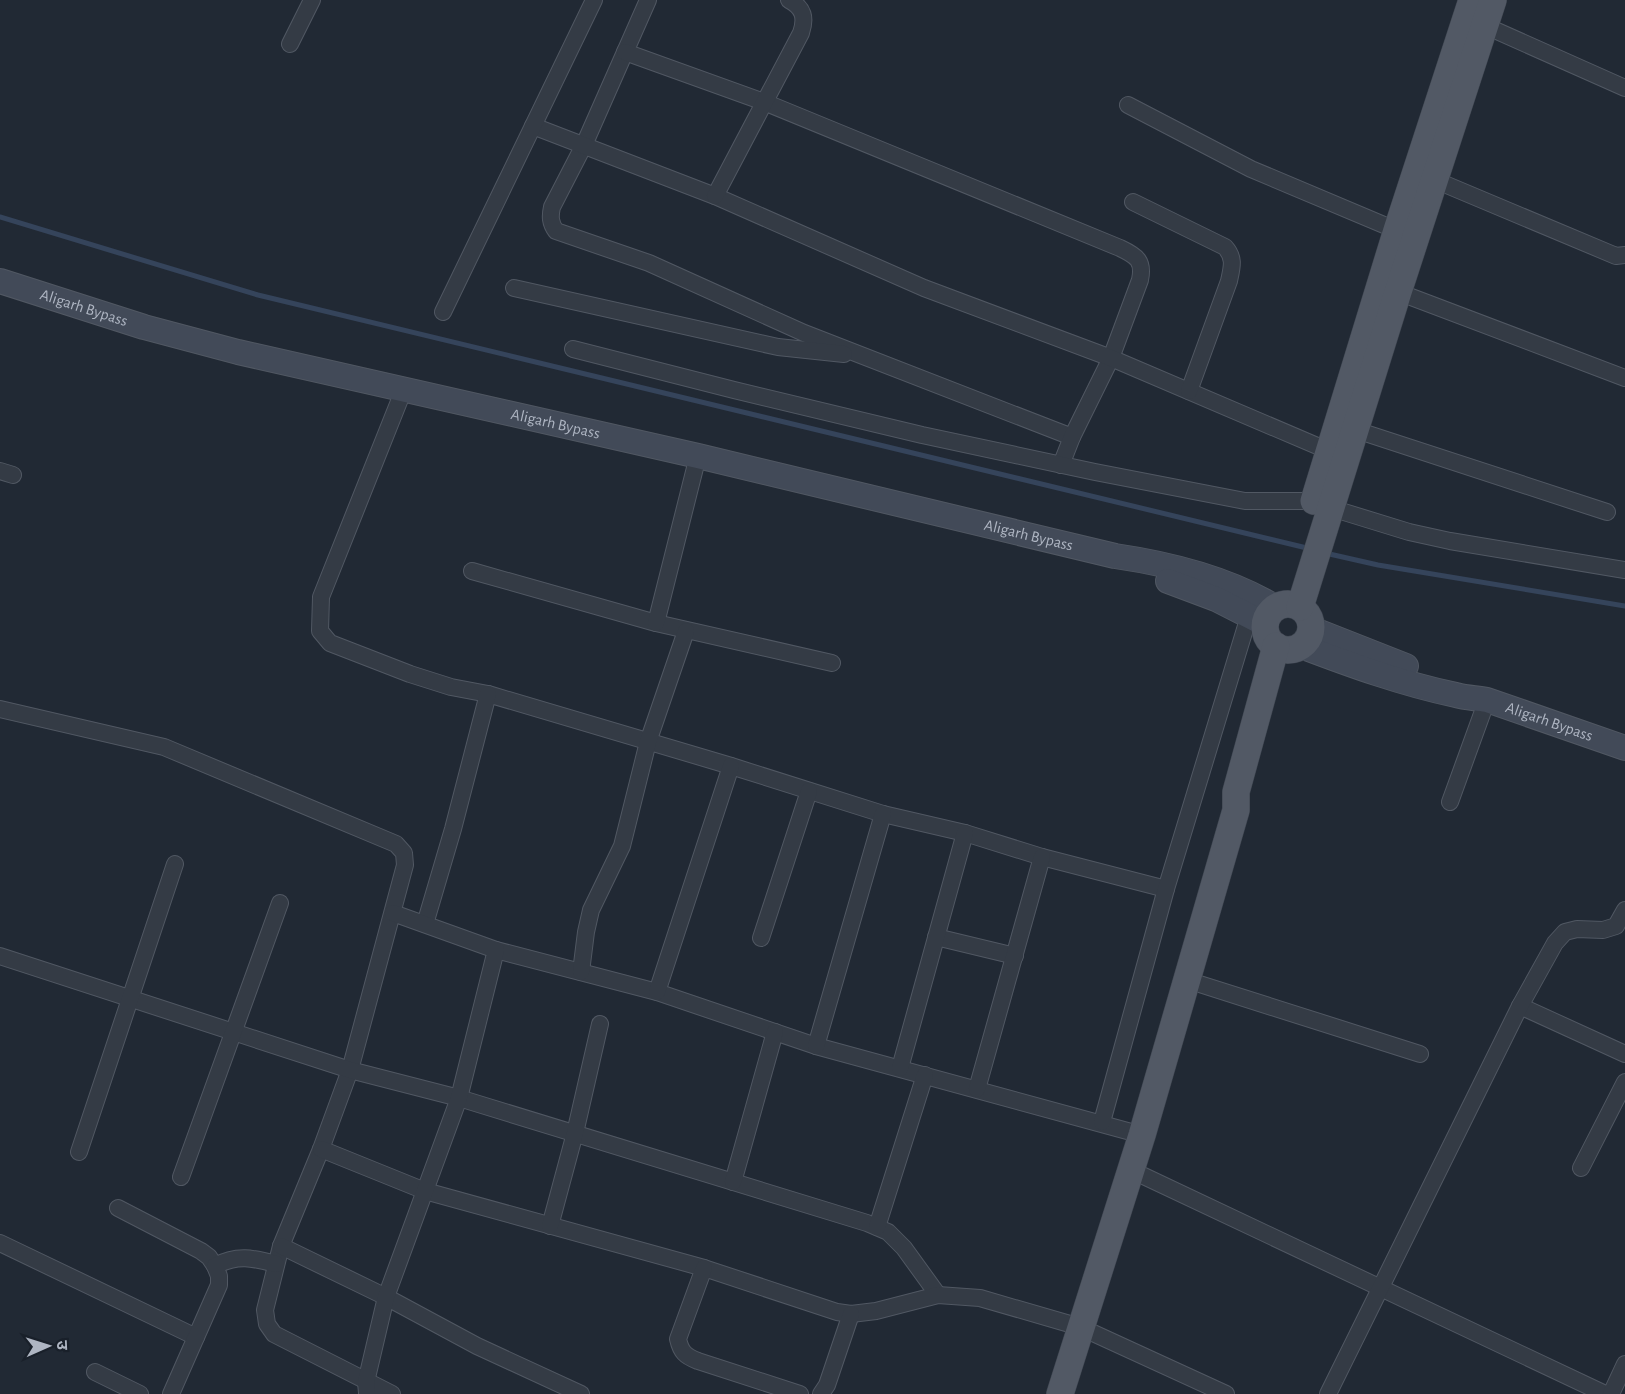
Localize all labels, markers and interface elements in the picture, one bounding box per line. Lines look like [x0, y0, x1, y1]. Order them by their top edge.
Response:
street label: Aligarh Bypass [38, 286, 130, 329]
street label: Aligarh Bypass [509, 406, 602, 442]
street label: Aligarh Bypass [983, 517, 1075, 554]
street label: Aligarh Bypass [1504, 699, 1595, 744]
north arrow [18, 1316, 78, 1376]
text: उ [54, 1340, 70, 1351]

